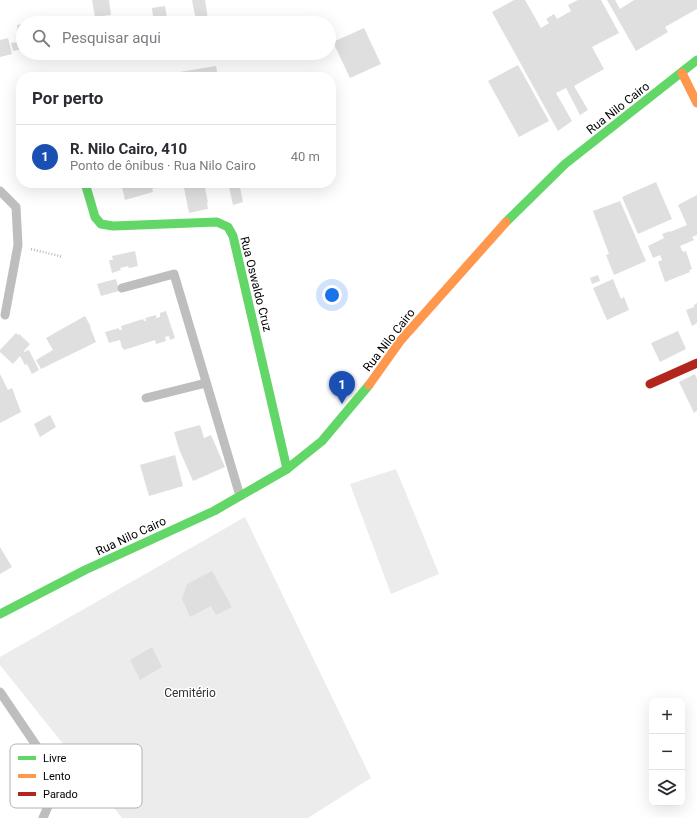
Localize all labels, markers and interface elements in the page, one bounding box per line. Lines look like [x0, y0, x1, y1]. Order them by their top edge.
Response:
search box [16, 16, 336, 60]
icon: search [30, 27, 52, 49]
text: Pesquisar aqui [62, 29, 161, 47]
street label: Rua Nilo Cairo [584, 79, 652, 137]
text: Por perto [32, 88, 103, 108]
text: R. Nilo Cairo, 410 [70, 140, 187, 158]
text: 1 [41, 149, 49, 164]
text: 40 m [291, 149, 320, 164]
text: Ponto de ônibus · Rua Nilo Cairo [70, 158, 256, 173]
street label: Rua Oswaldo Cruz [237, 235, 275, 333]
your location [322, 285, 342, 305]
street label: Rua Nilo Cairo [360, 306, 418, 374]
pin: 1 [329, 371, 355, 404]
street label: Rua Nilo Cairo [94, 514, 168, 558]
park label: Cemitério [164, 686, 216, 700]
map controls [649, 698, 685, 806]
button: + [649, 698, 685, 734]
button: − [649, 734, 685, 770]
legend [10, 744, 142, 808]
text: Livre [43, 752, 67, 765]
text: Lento [43, 770, 71, 783]
button: layers [649, 770, 685, 806]
text: Parado [43, 788, 78, 801]

